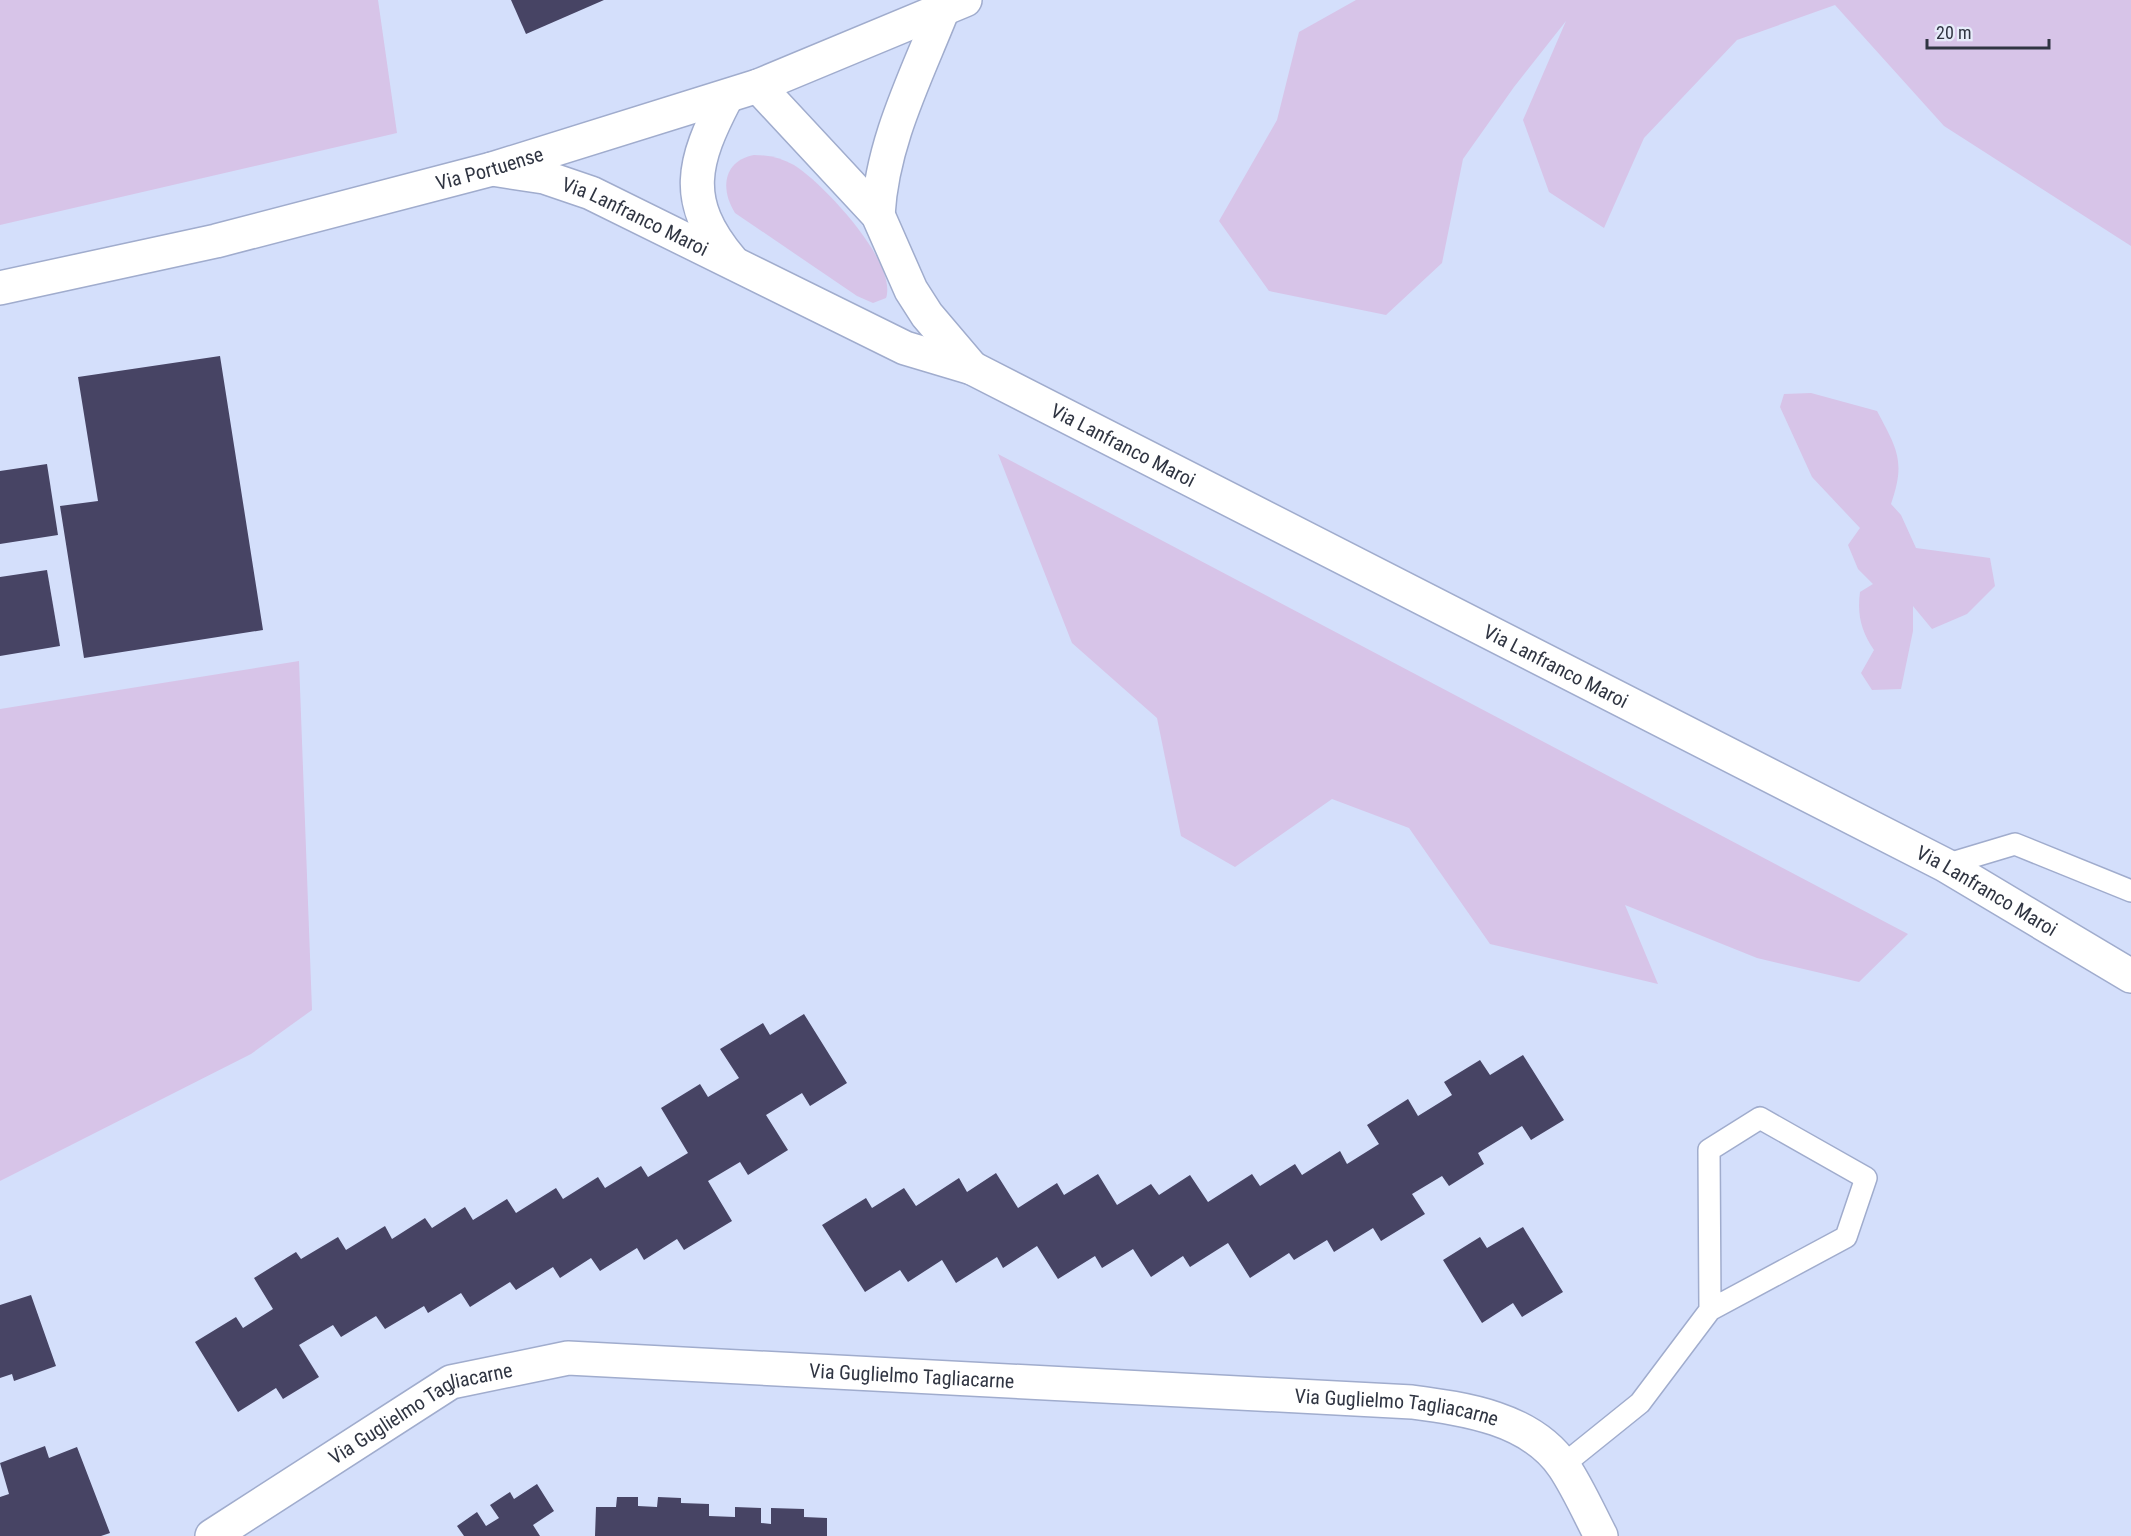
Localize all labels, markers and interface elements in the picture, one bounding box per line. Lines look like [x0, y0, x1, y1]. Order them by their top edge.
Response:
scale bar [1927, 12, 2048, 50]
text: 20 m [1936, 22, 1971, 43]
street label: Via Portuense [433, 142, 546, 195]
street label: Via Lanfranco Maroi [559, 172, 712, 261]
street label: Via Lanfranco Maroi [1047, 398, 1199, 492]
street label: Via Lanfranco Maroi [1480, 619, 1632, 713]
street label: Via Lanfranco Maroi [1912, 840, 2062, 941]
street label: Via Guglielmo Tagliacarne [324, 1358, 515, 1470]
street label: Via Guglielmo Tagliacarne [809, 1359, 1015, 1393]
street label: Via Guglielmo Tagliacarne [1294, 1384, 1502, 1431]

